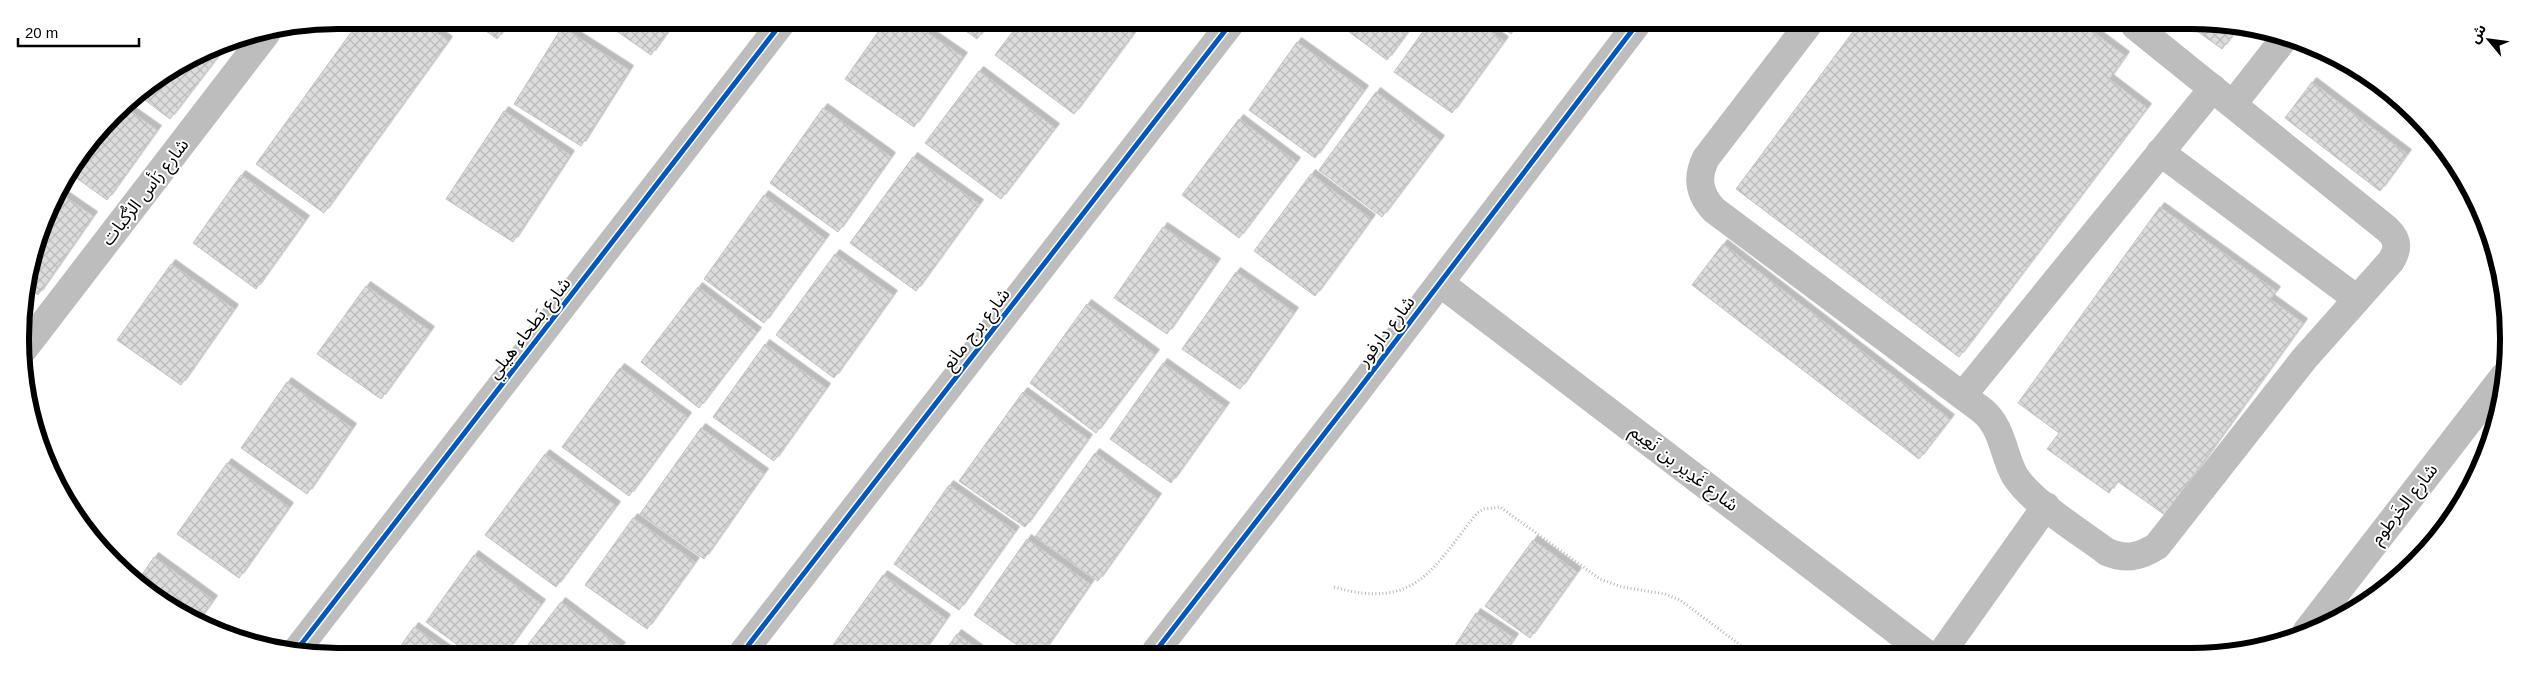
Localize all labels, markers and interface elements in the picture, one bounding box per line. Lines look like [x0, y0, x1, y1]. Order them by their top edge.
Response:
scale bar [18, 15, 139, 47]
north arrow [2464, 15, 2514, 65]
text: ش [2466, 21, 2489, 46]
text: 20 m [25, 24, 58, 41]
street label: شارع رَأس الرُّكبات [96, 134, 196, 252]
street label: شارع بَطحاء هيلي [483, 274, 578, 385]
street label: شارع برج مانع [938, 284, 1017, 376]
street label: شارع دارفور [1353, 292, 1422, 373]
street label: شارع غَدِير بن نَعِيم [1624, 420, 1743, 518]
street label: شارع الخَرطوم [2366, 460, 2445, 551]

